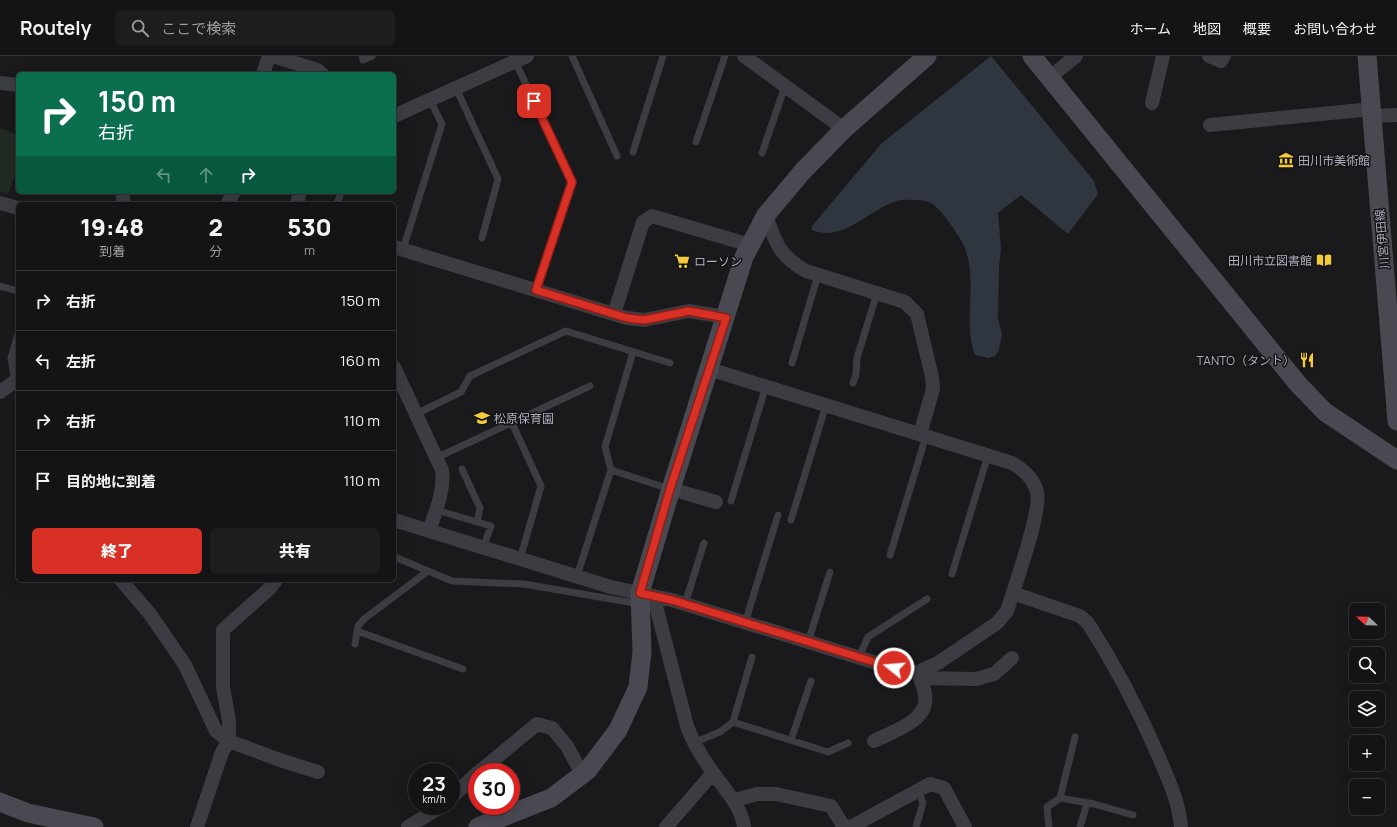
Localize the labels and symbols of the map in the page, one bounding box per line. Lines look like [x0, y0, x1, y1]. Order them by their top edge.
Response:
pin [517, 84, 551, 118]
museum icon: 田川市美術館 [1277, 151, 1295, 169]
place label: 田川市美術館 [1298, 152, 1370, 169]
street label: 川宮伊田線 [1371, 208, 1393, 270]
library icon: 田川市立図書館 [1315, 251, 1333, 269]
supermarket icon: ローソン [673, 252, 691, 270]
place label: 田川市立図書館 [1228, 252, 1312, 269]
place label: ローソン [694, 253, 742, 270]
restaurant icon: TANTO（タント） [1298, 351, 1316, 369]
place label: TANTO（タント） [1196, 352, 1295, 369]
school or university icon: 松原保育園 [473, 409, 491, 427]
place label: 松原保育園 [494, 410, 554, 427]
north arrow [1349, 603, 1385, 639]
position arrow [873, 647, 915, 689]
speed limit sign: 30 [468, 763, 520, 815]

